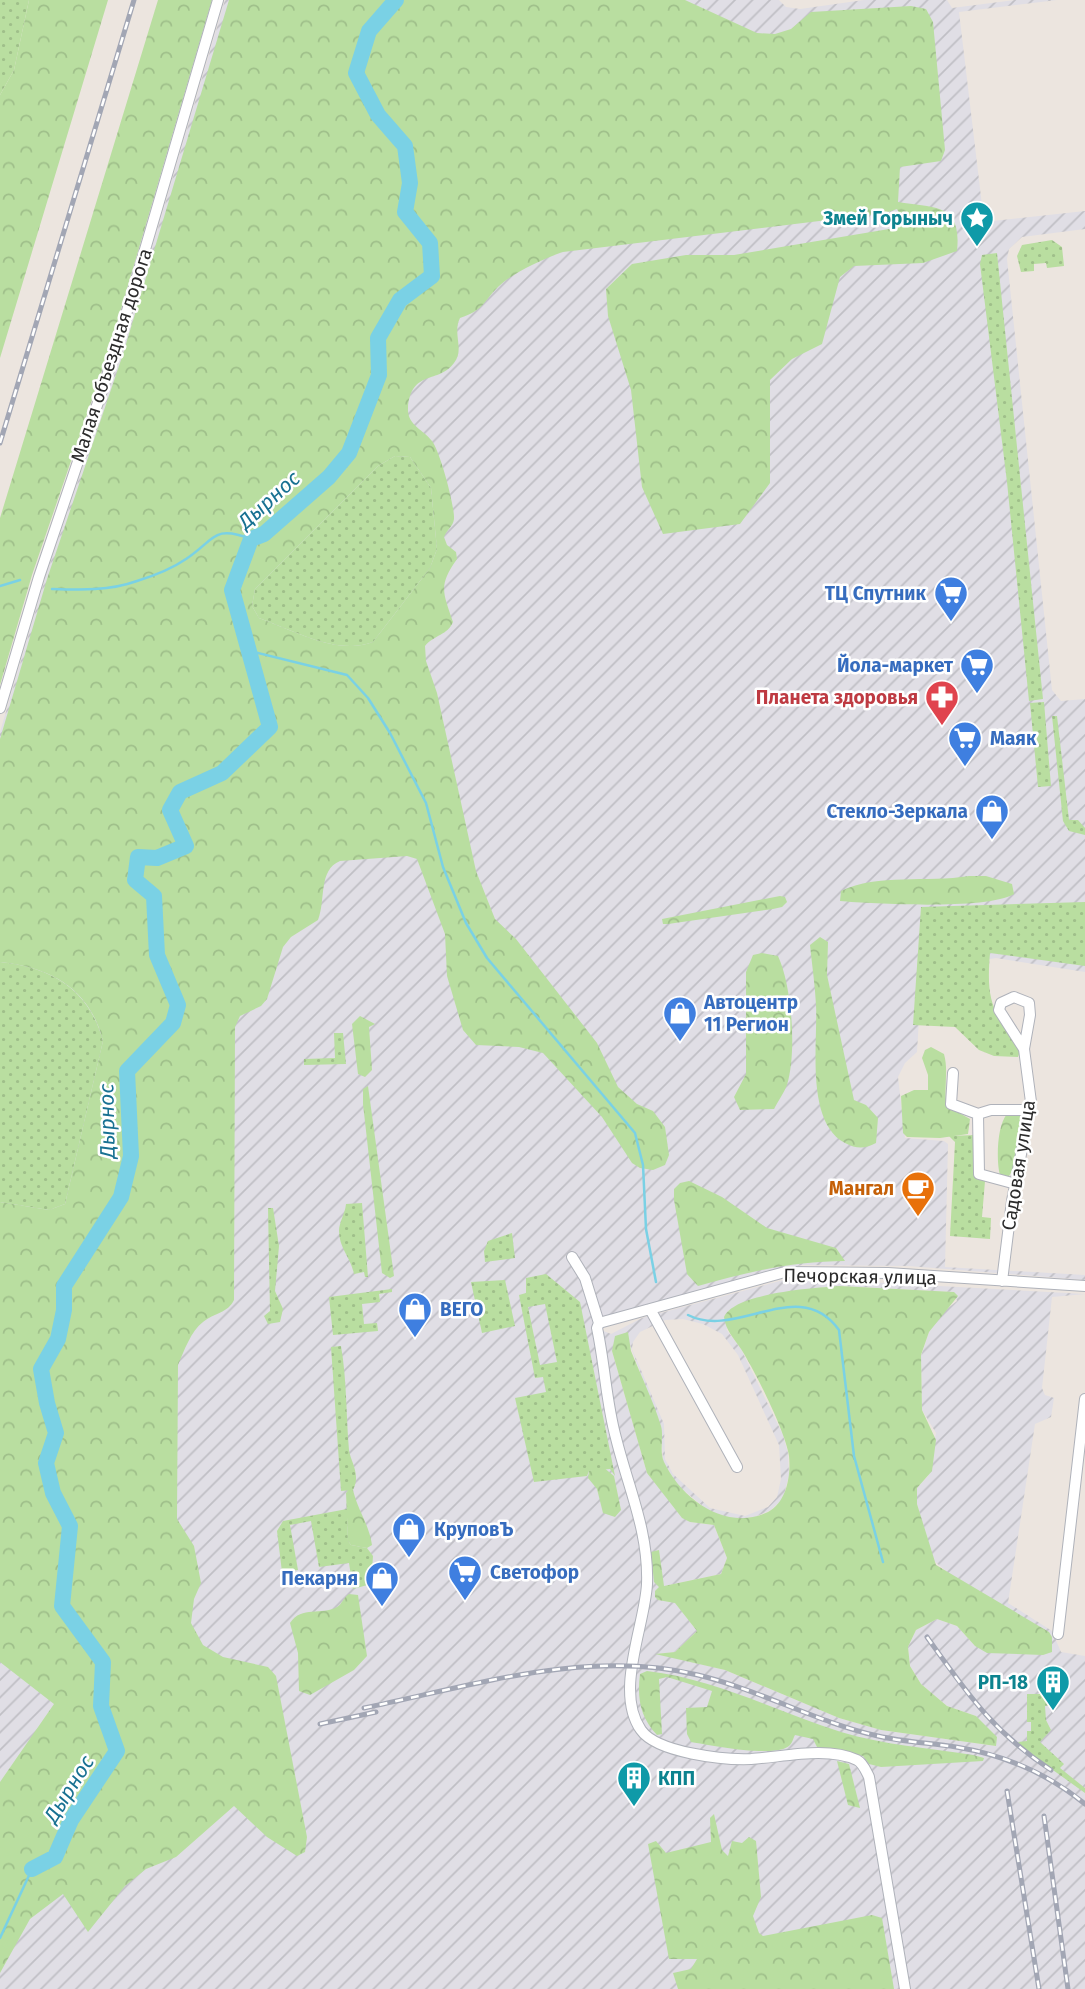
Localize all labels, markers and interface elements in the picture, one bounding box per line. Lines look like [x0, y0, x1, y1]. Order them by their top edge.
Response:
place icon: Змей Горыныч [958, 199, 996, 248]
place label: Змей Горыныч [822, 207, 953, 230]
street label: Малая объездная дорога [66, 245, 157, 465]
water label: Дырнос [231, 465, 305, 536]
supermarket icon: ТЦ Спутник [932, 574, 970, 623]
place label: ТЦ Спутник [825, 582, 927, 605]
supermarket icon: Йола-маркет [958, 646, 996, 695]
place label: Йола-маркет [837, 653, 954, 677]
pharmacy icon: Планета здоровья [923, 678, 961, 727]
place label: Планета здоровья [756, 686, 918, 709]
supermarket icon: Маяк [946, 719, 984, 768]
place label: Маяк [990, 727, 1037, 750]
shop icon: Стекло-Зеркала [973, 792, 1011, 841]
place label: Стекло-Зеркала [826, 800, 968, 823]
place label: Автоцентр 11 Регион [703, 991, 798, 1036]
shop icon: Автоцентр 11 Регион [661, 994, 699, 1043]
water label: Дырнос [93, 1084, 121, 1160]
street label: Садовая улица [997, 1098, 1040, 1232]
cafe icon: Мангал [899, 1169, 937, 1218]
place label: Мангал [829, 1177, 894, 1200]
street label: Печорская улица [783, 1264, 937, 1289]
shop icon: ВЕГО [396, 1290, 434, 1339]
place label: ВЕГО [440, 1298, 483, 1321]
shop icon: КруповЪ [390, 1510, 428, 1559]
place label: КруповЪ [434, 1518, 514, 1541]
supermarket icon: Светофор [446, 1553, 484, 1602]
shop icon: Пекарня [363, 1559, 401, 1608]
place label: Светофор [490, 1561, 579, 1584]
place label: Пекарня [281, 1567, 358, 1590]
building icon: РП-18 [1034, 1663, 1072, 1712]
place label: РП-18 [978, 1671, 1028, 1694]
water label: Дырнос [37, 1751, 100, 1829]
building icon: КПП [615, 1759, 653, 1808]
place label: КПП [658, 1767, 695, 1790]

